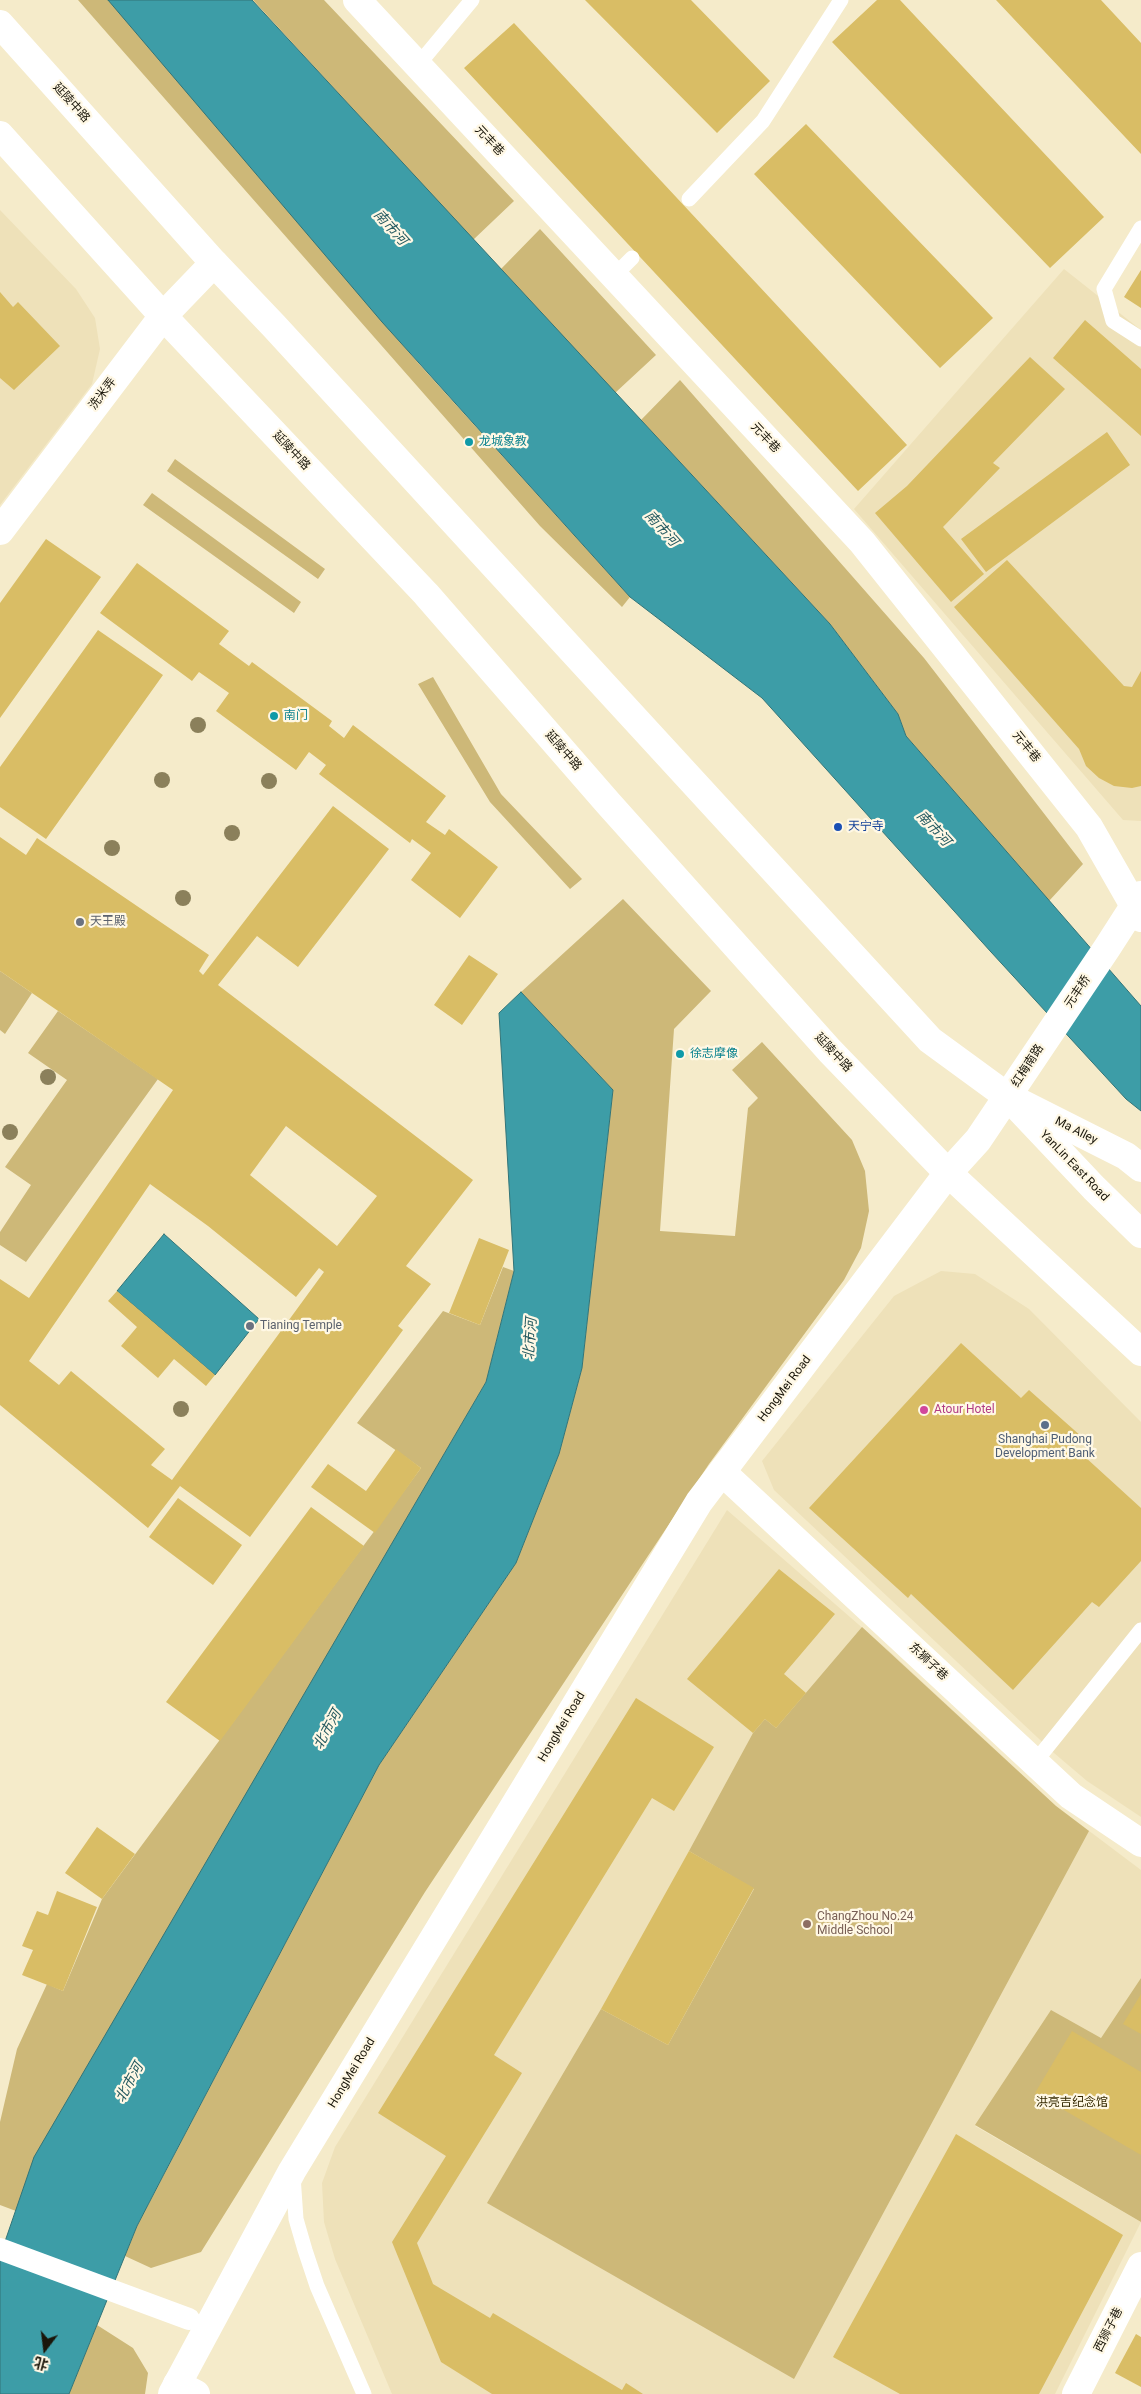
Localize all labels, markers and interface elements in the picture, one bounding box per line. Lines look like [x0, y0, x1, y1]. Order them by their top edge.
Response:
street label: 延陵中路 [50, 80, 92, 126]
street label: 元丰巷 [471, 123, 507, 159]
water label: 南市河 [370, 207, 410, 249]
street label: 洗米弄 [86, 375, 120, 413]
street label: 元丰巷 [747, 420, 783, 456]
street label: 延陵中路 [269, 429, 313, 473]
place label: 龙城象教 [479, 435, 527, 449]
marker: 龙城象教 [463, 436, 475, 448]
water label: 南市河 [641, 508, 681, 550]
place label: 南门 [284, 709, 308, 723]
marker: 南门 [268, 710, 280, 722]
street label: 延陵中路 [542, 728, 584, 774]
street label: 元丰巷 [1009, 728, 1043, 766]
water label: 南市河 [913, 808, 953, 850]
place label: 天宁寺 [848, 820, 884, 834]
marker: 天宁寺 [832, 821, 844, 833]
place label: 天王殿 [90, 915, 126, 929]
marker: 天王殿 [74, 916, 86, 928]
street label: 元丰桥 [1062, 973, 1094, 1011]
street label: 延陵中路 [811, 1031, 855, 1075]
street label: 红梅南路 [1009, 1042, 1047, 1090]
place label: 徐志摩像 [690, 1047, 738, 1061]
marker: 徐志摩像 [674, 1048, 686, 1060]
street label: Ma Alley [1052, 1114, 1100, 1148]
street label: YanLin East Road [1037, 1128, 1111, 1204]
water label: 北市河 [521, 1317, 541, 1361]
place label: Tianing Temple [260, 1319, 342, 1333]
marker: Tianing Temple [244, 1320, 256, 1332]
street label: HongMei Road [755, 1353, 815, 1425]
place label: Atour Hotel [934, 1403, 995, 1417]
marker: Atour Hotel [918, 1404, 930, 1416]
marker: Shanghai Pudong Development Bank [1039, 1419, 1051, 1431]
place label: Shanghai Pudong Development Bank [995, 1433, 1095, 1461]
street label: 东狮子巷 [906, 1640, 950, 1684]
street label: HongMei Road [535, 1689, 589, 1765]
water label: 北市河 [310, 1708, 346, 1752]
place label: ChangZhou No.24 Middle School [817, 1910, 914, 1938]
marker: ChangZhou No.24 Middle School [801, 1918, 813, 1930]
street label: HongMei Road [325, 2035, 379, 2111]
water label: 北市河 [112, 2061, 148, 2105]
park label: 洪亮吉纪念馆 [1036, 2096, 1108, 2110]
street label: 西狮子巷 [1092, 2305, 1126, 2355]
north arrow [20, 2324, 70, 2374]
text: 北 [32, 2354, 50, 2373]

